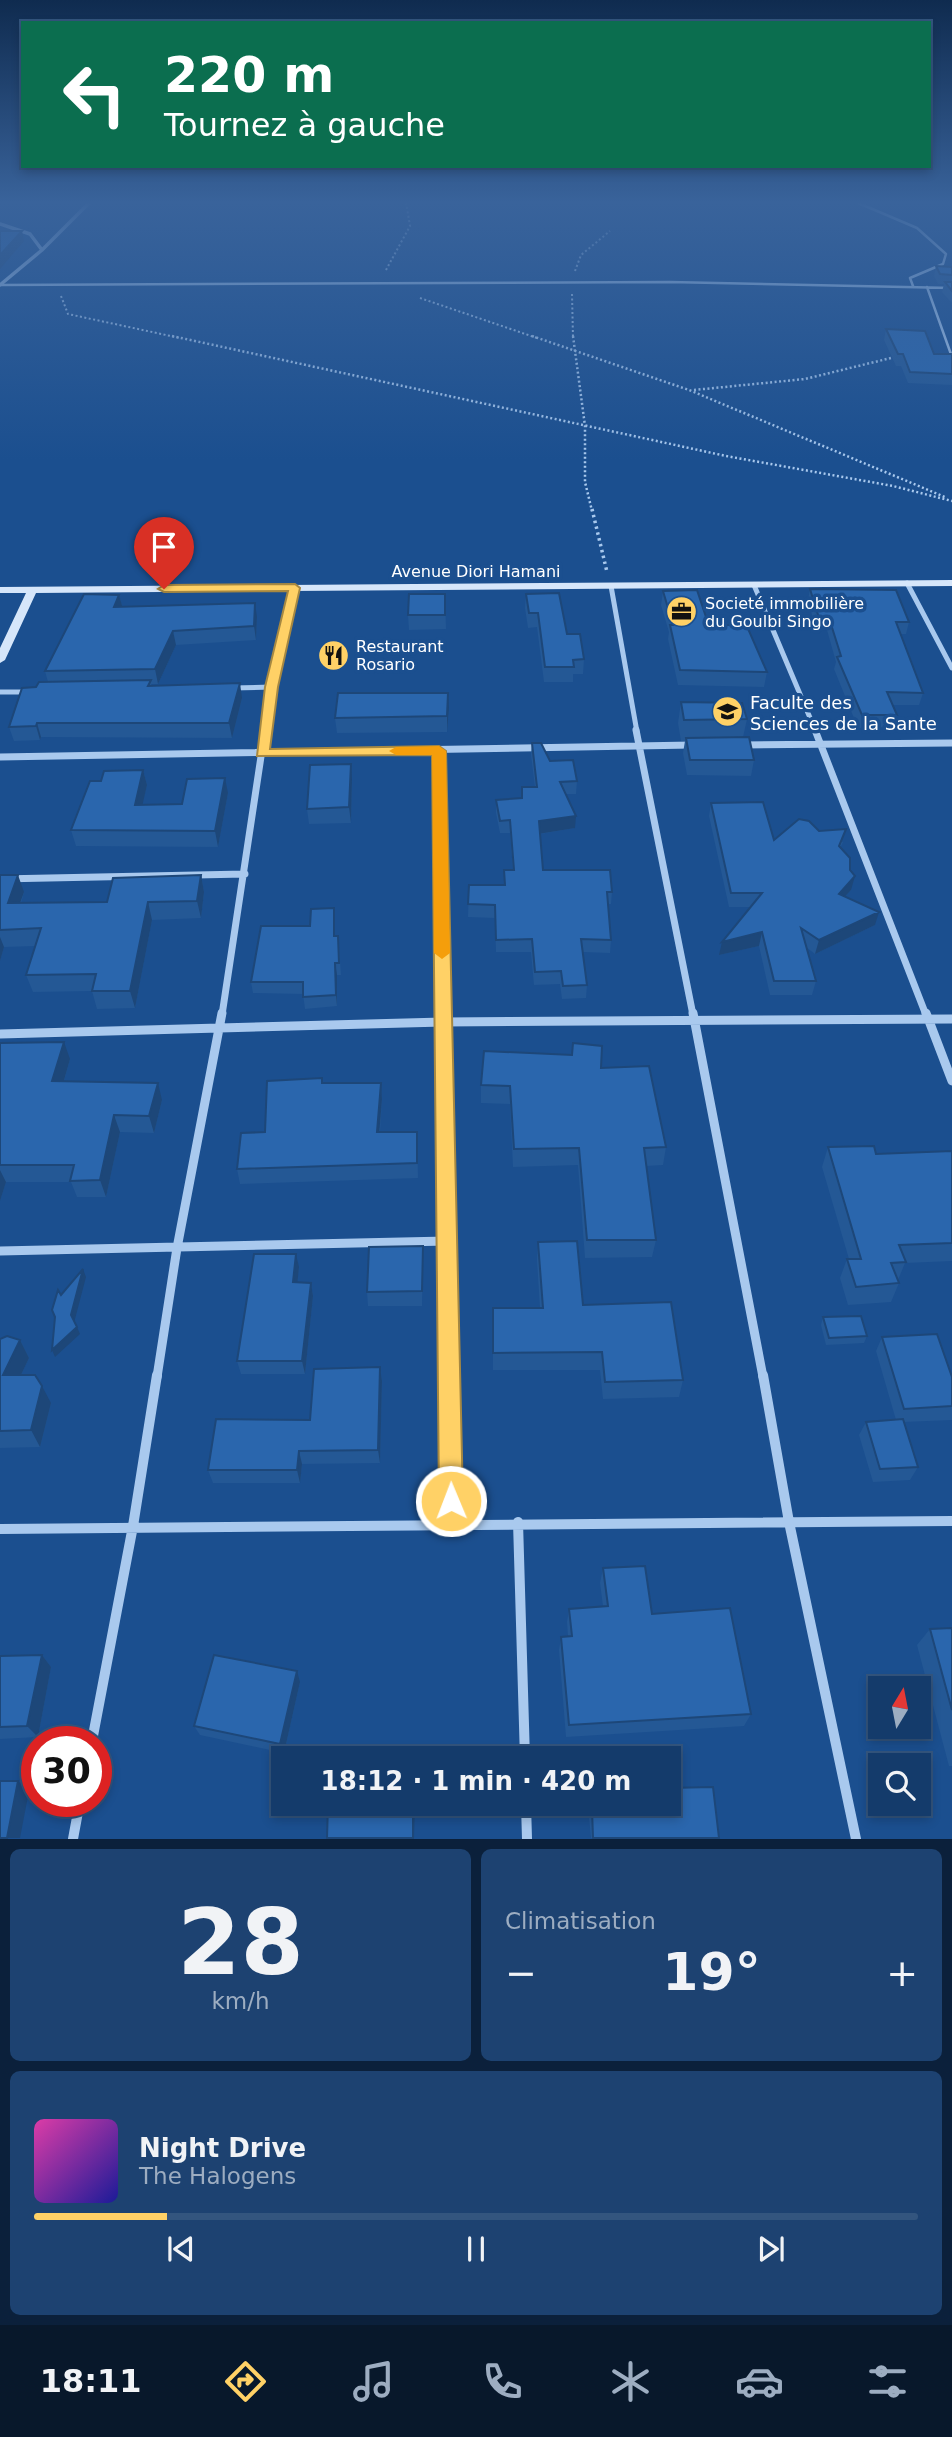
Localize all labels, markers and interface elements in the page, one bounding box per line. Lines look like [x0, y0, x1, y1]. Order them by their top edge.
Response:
text: 220 m [164, 47, 334, 104]
icon: left [49, 49, 140, 140]
text: Tournez à gauche [164, 106, 445, 144]
pin [134, 517, 194, 589]
icon: arrive [145, 528, 183, 566]
street label: Avenue Diori Hamani [391, 562, 561, 581]
place label: Societé immobilière du Goulbi Singo [705, 594, 864, 631]
office icon: Societé immobilière du Goulbi Singo [665, 595, 699, 629]
place label: Restaurant Rosario [356, 637, 444, 674]
restaurant icon: Restaurant Rosario [316, 638, 350, 672]
place label: Faculte des Sciences de la Sante [750, 692, 937, 734]
school or university icon: Faculte des Sciences de la Sante [710, 695, 744, 729]
position arrow [414, 1464, 488, 1538]
north arrow [868, 1676, 931, 1740]
map controls [868, 1676, 931, 1816]
speed limit sign: 30 [21, 1726, 112, 1817]
button: search [868, 1753, 931, 1816]
text: 18:12 · 1 min · 420 m [321, 1766, 631, 1796]
text: 28 [177, 1890, 304, 1995]
text: Climatisation [505, 1908, 656, 1934]
text: 19° [662, 1942, 761, 2002]
text: − [505, 1951, 537, 1995]
text: + [886, 1951, 918, 1995]
text: km/h [211, 1988, 270, 2014]
text: Night Drive [139, 2133, 306, 2163]
text: The Halogens [139, 2163, 296, 2189]
icon: previous [162, 2230, 200, 2268]
icon: pause [457, 2230, 495, 2268]
icon: next [752, 2230, 790, 2268]
icon: directions [221, 2357, 270, 2406]
icon: music [349, 2357, 398, 2406]
icon: phone [478, 2357, 527, 2406]
icon: climate [606, 2357, 655, 2406]
icon: car [735, 2357, 784, 2406]
icon: filters [863, 2357, 912, 2406]
text: 18:11 [40, 2362, 142, 2400]

